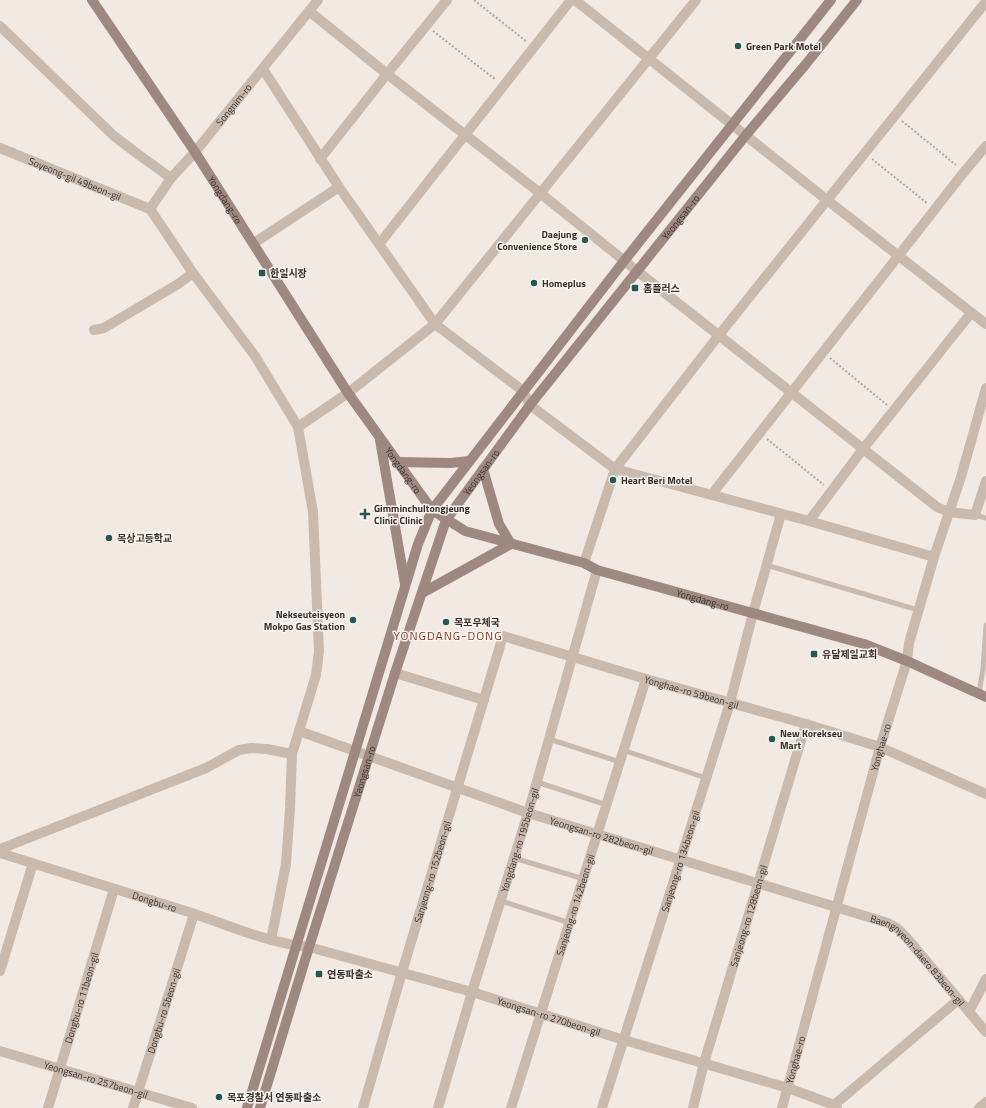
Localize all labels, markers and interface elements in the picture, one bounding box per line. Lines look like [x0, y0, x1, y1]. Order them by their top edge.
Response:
place label: Green Park Motel [746, 39, 821, 54]
marker: Green Park Motel [733, 41, 743, 51]
street label: Songnim-ro [212, 81, 255, 129]
street label: Soyeong-gil 49beon-gil [26, 153, 123, 204]
street label: Yongdang-ro [204, 173, 246, 227]
street label: Yeongsan-ro [658, 192, 703, 243]
place label: Daejung Convenience Store [497, 227, 578, 254]
marker: Daejung Convenience Store [580, 235, 590, 245]
place label: 한일시장 [270, 266, 307, 281]
marker: 한일시장 [257, 268, 267, 278]
place label: Homeplus [542, 276, 586, 291]
marker: Homeplus [529, 278, 539, 288]
place label: 홈플러스 [643, 281, 680, 296]
marker: 홈플러스 [630, 283, 640, 293]
street label: Yongdang-ro [381, 444, 425, 497]
street label: Yeongsan-ro [459, 446, 503, 499]
place label: Heart Beri Motel [621, 473, 693, 488]
marker: Heart Beri Motel [608, 475, 618, 485]
place label: Gimminchultongjeung Clinic Clinic [374, 501, 471, 528]
marker: Gimminchultongjeung Clinic Clinic [359, 508, 371, 520]
place label: 목상고등학교 [117, 531, 172, 546]
marker: 목상고등학교 [104, 533, 114, 543]
street label: Yongdang-ro [675, 585, 731, 614]
place label: Nekseuteisyeon Mokpo Gas Station [264, 607, 345, 634]
marker: Nekseuteisyeon Mokpo Gas Station [348, 615, 358, 625]
place label: 목포우체국 [454, 615, 500, 630]
marker: 목포우체국 [441, 617, 451, 627]
district label: YONGDANG-DONG [393, 626, 503, 645]
place label: 유달제일교회 [822, 647, 877, 662]
marker: 유달제일교회 [809, 649, 819, 659]
street label: Yonghae-ro 59beon-gil [643, 672, 740, 713]
street label: Yonghae-ro [867, 722, 895, 773]
place label: New Korekseu Mart [780, 726, 842, 753]
marker: New Korekseu Mart [767, 734, 777, 744]
street label: Yeongsan-ro [349, 744, 380, 800]
street label: Yongdang-ro 195beon-gil [497, 786, 543, 894]
street label: Sanjeong-ro 134beon-gil [657, 808, 704, 914]
street label: Yeongsan-ro 282beon-gil [548, 813, 655, 859]
street label: Sanjeong-ro 152beon-gil [410, 819, 455, 925]
street label: Sanjeong-ro 142beon-gil [552, 852, 598, 958]
street label: Sanjeong-ro 128beon-gil [726, 863, 771, 969]
street label: Dongbu-ro [130, 888, 179, 916]
street label: Baengnyeon-daero 83beon-gil [868, 911, 968, 1010]
street label: Dongbu-ro 11beon-gil [61, 951, 102, 1045]
street label: Dongbu-ro 5beon-gil [144, 966, 185, 1055]
place label: 연동파출소 [327, 967, 373, 982]
marker: 연동파출소 [314, 969, 324, 979]
street label: Yeongsan-ro 270beon-gil [495, 993, 602, 1040]
street label: Yonghae-ro [782, 1034, 809, 1085]
street label: Yeongsan-ro 257beon-gil [42, 1057, 149, 1102]
place label: 목포경찰서 연동파출소 [227, 1090, 321, 1105]
marker: 목포경찰서 연동파출소 [214, 1092, 224, 1102]

